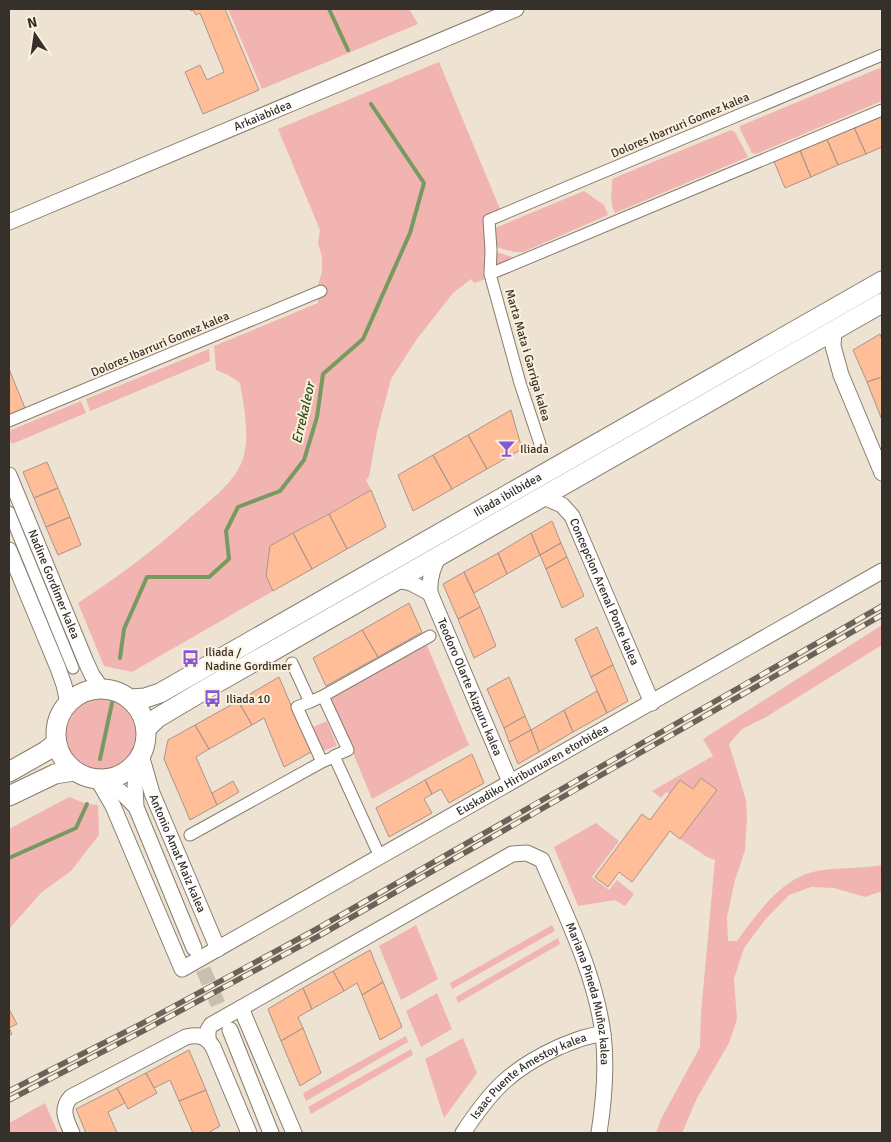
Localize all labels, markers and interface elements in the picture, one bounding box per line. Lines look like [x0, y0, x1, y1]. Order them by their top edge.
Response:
north arrow [10, 10, 60, 60]
text: N [26, 13, 39, 32]
street label: Dolores Ibarruri Gomez kalea [609, 90, 752, 161]
street label: Arkaiabidea [232, 97, 294, 135]
street label: Marta Mata i Garriga kalea [501, 287, 554, 423]
street label: Dolores Ibarruri Gomez kalea [89, 309, 232, 380]
water label: Errekaleor [288, 379, 319, 445]
bar icon: Iliada [496, 439, 516, 459]
place label: Iliada [520, 442, 549, 457]
street label: Iliada ibilbidea [471, 470, 544, 520]
street label: Concepcion Arenal Ponte kalea [566, 516, 642, 668]
street label: Nadine Gordimer kalea [24, 527, 83, 641]
street label: Teodoro Olarte Aizpuru kalea [434, 616, 505, 758]
place label: Iliada / Nadine Gordimer [205, 645, 292, 674]
bus stop icon: Iliada / Nadine Gordimer [181, 649, 201, 669]
bus stop icon: Iliada 10 [202, 689, 222, 709]
place label: Iliada 10 [226, 692, 270, 707]
street label: Euskadiko Hiriburuaren etorbidea [454, 721, 611, 819]
street label: Antonio Amat Maiz kalea [145, 792, 209, 915]
street label: Mariana Pineda Muñoz kalea [562, 920, 612, 1065]
street label: Isaac Puente Amestoy kalea [467, 1030, 588, 1123]

